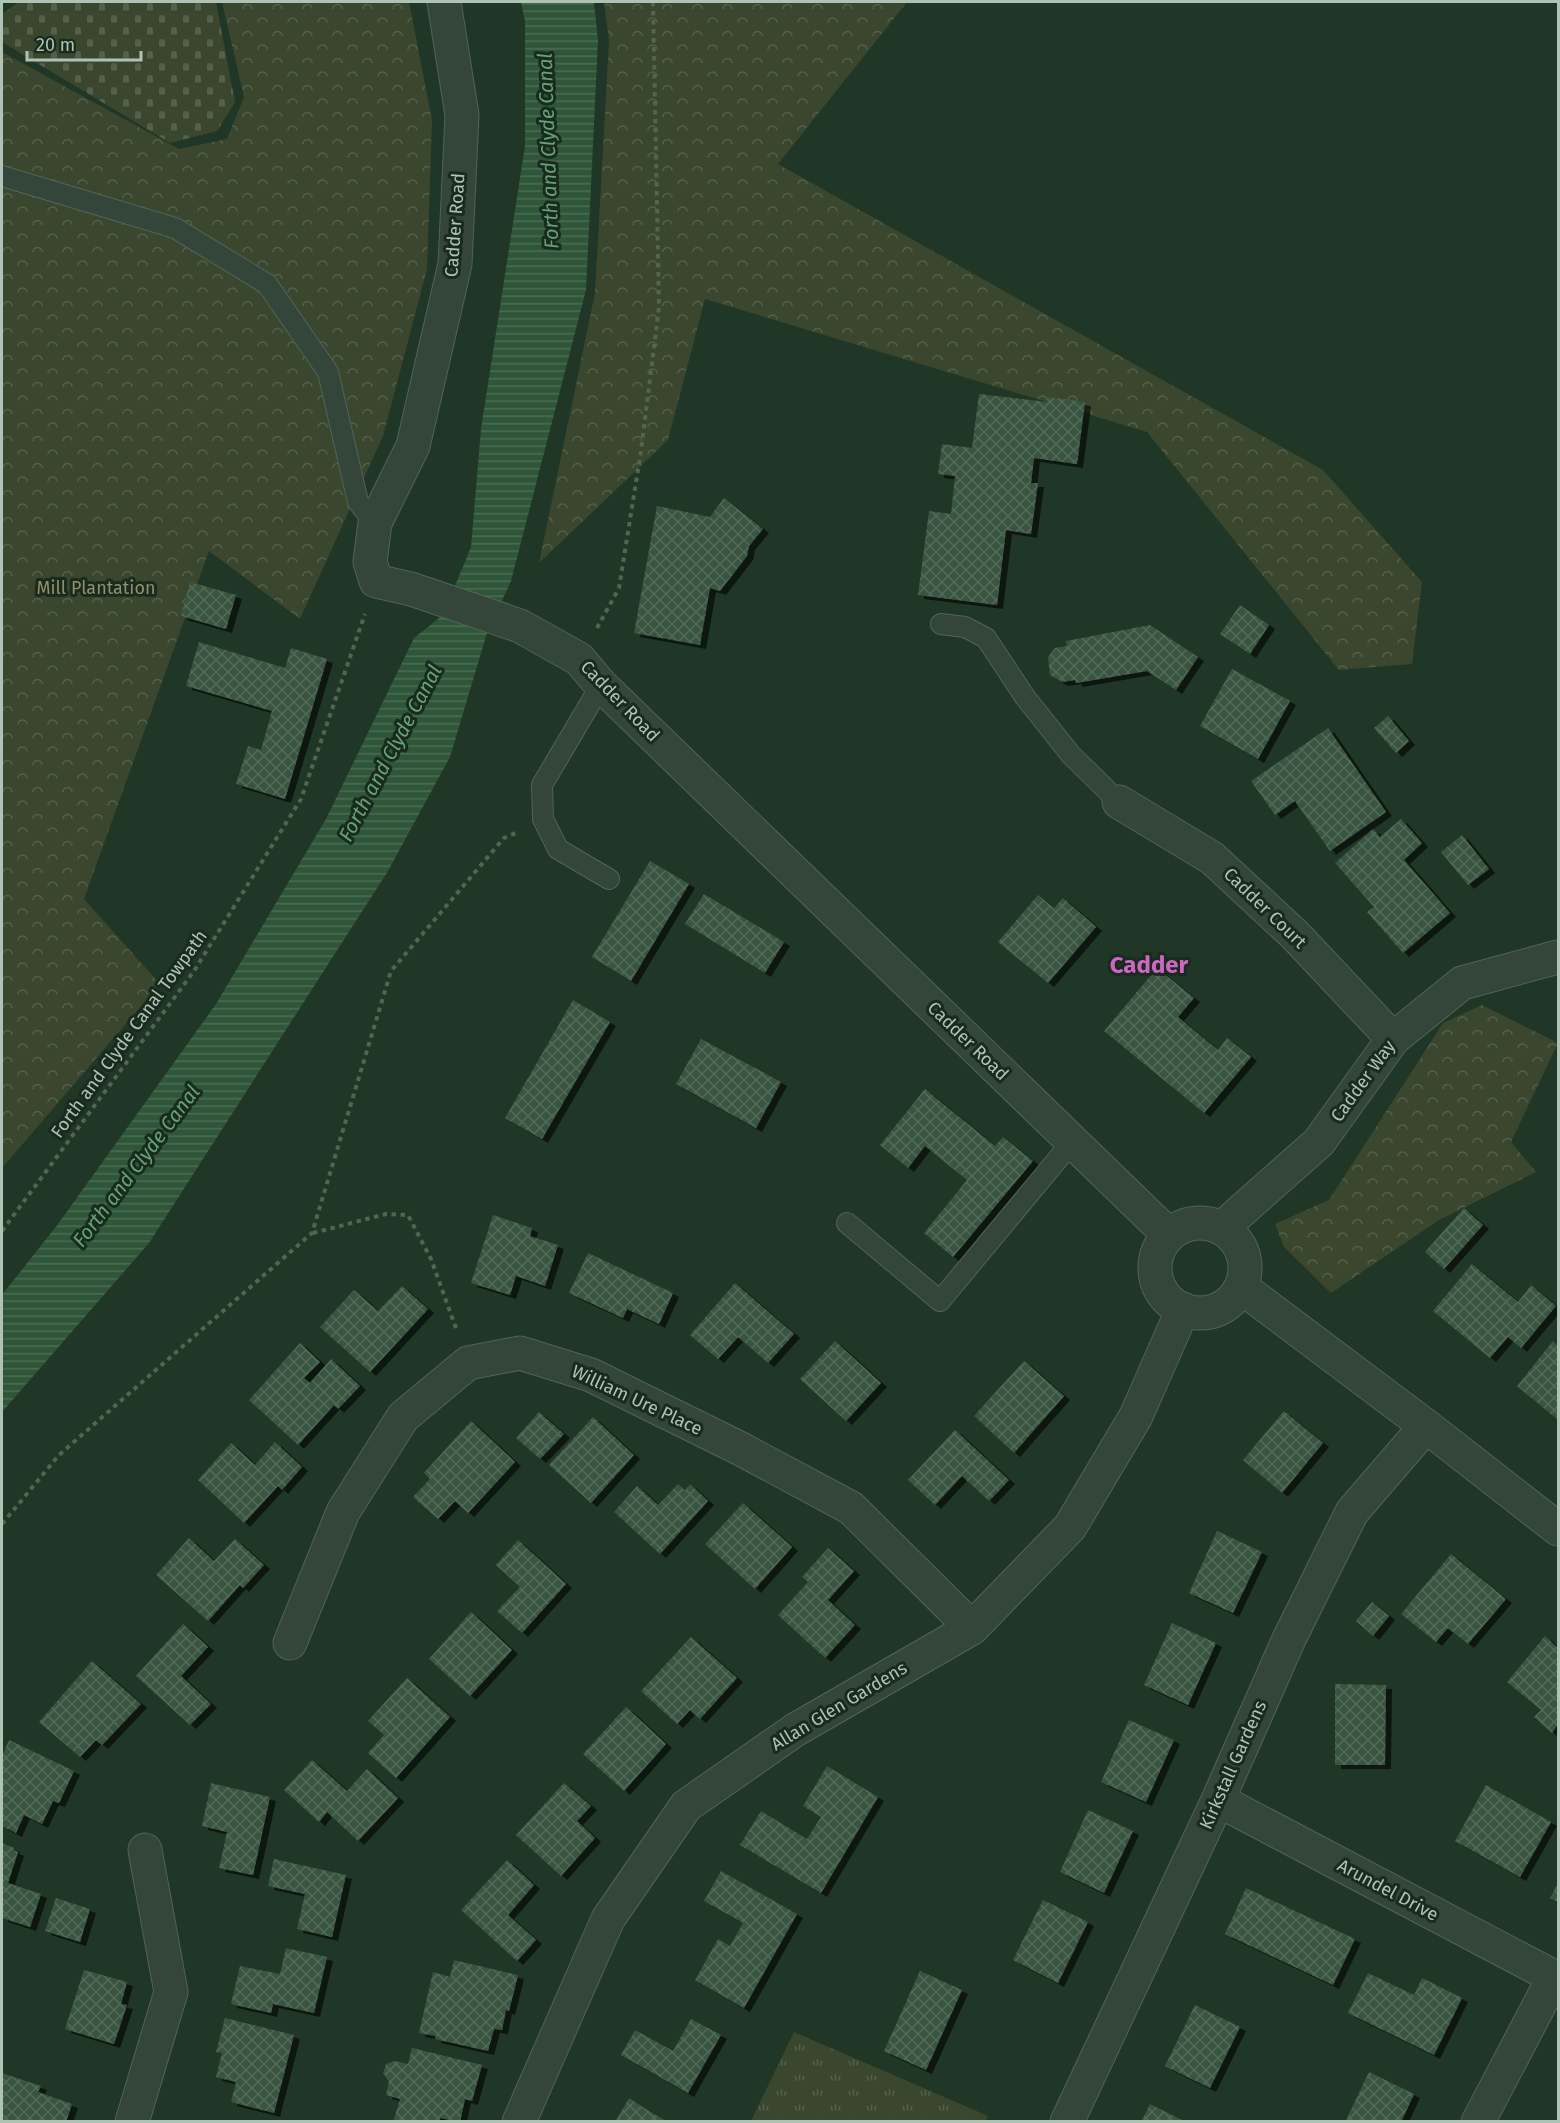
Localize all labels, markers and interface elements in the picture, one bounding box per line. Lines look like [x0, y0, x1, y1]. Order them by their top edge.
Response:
scale bar [27, 24, 141, 62]
text: 20 m [36, 34, 75, 56]
water label: Forth and Clyde Canal [533, 53, 563, 249]
street label: Cadder Road [440, 172, 470, 278]
park label: Mill Plantation [37, 577, 156, 599]
street label: Cadder Road [576, 656, 664, 746]
water label: Forth and Clyde Canal [333, 661, 447, 845]
street label: Cadder Court [1219, 863, 1311, 953]
street label: Forth and Clyde Canal Towpath [46, 926, 212, 1142]
district label: Cadder [1110, 951, 1189, 979]
street label: Cadder Road [923, 997, 1013, 1085]
street label: Cadder Way [1326, 1036, 1400, 1126]
water label: Forth and Clyde Canal [67, 1080, 205, 1252]
street label: William Ure Place [568, 1360, 706, 1440]
street label: Allan Glen Gardens [767, 1657, 911, 1755]
street label: Kirkstall Gardens [1195, 1697, 1271, 1833]
street label: Arundel Drive [1334, 1854, 1442, 1926]

